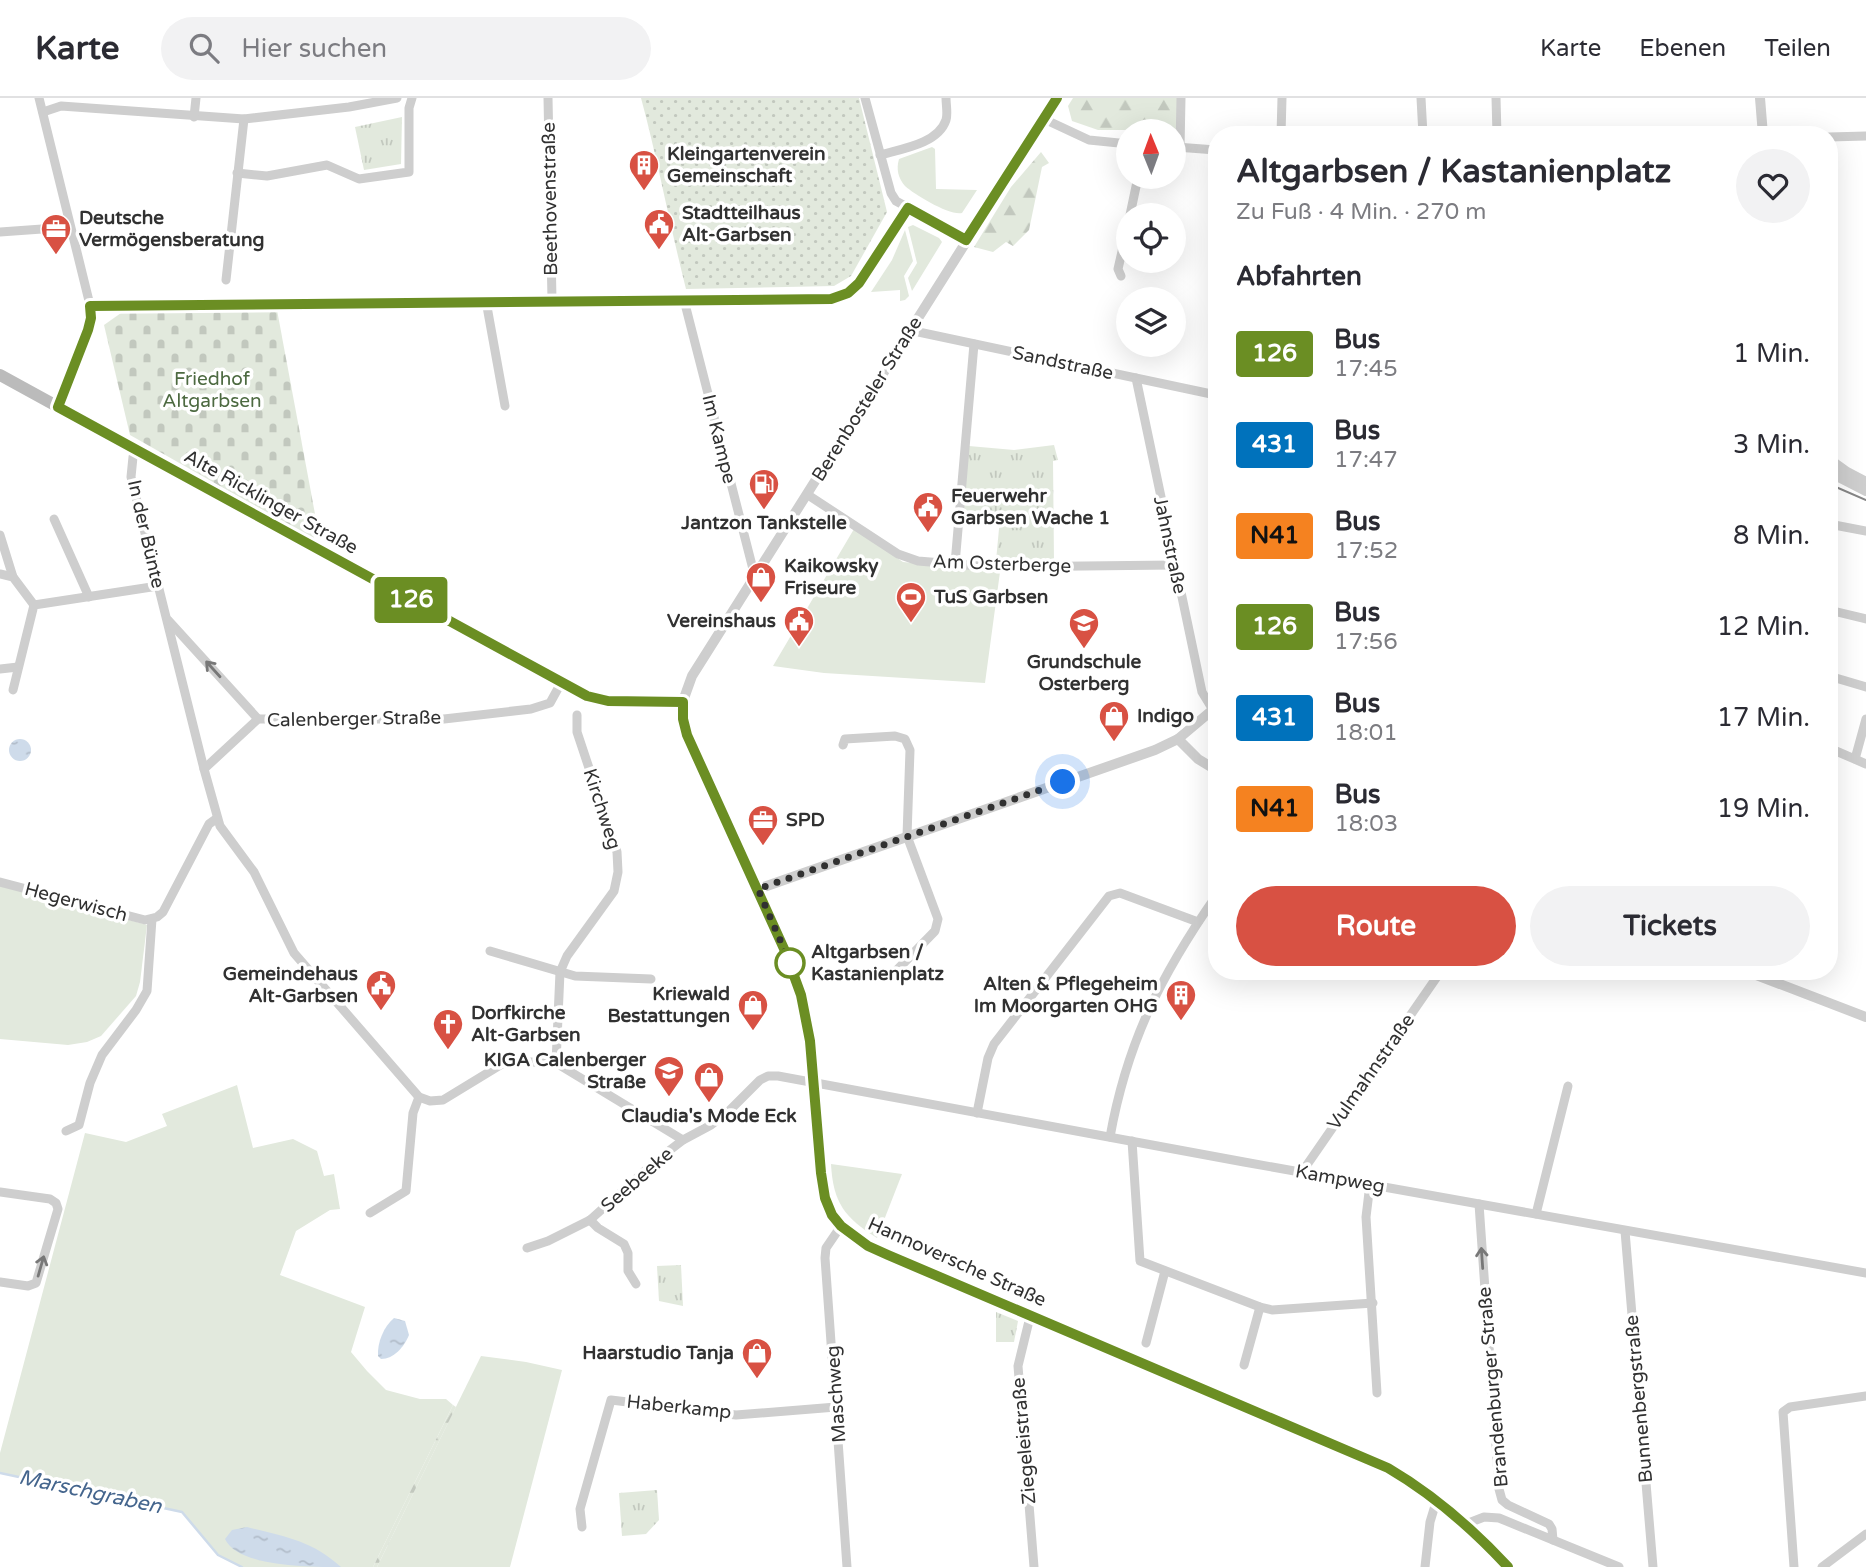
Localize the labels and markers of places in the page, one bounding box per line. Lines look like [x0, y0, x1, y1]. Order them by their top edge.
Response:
place label: Kleingartenverein Gemeinschaft [667, 143, 825, 187]
building icon: Kleingartenverein Gemeinschaft [627, 148, 661, 192]
place label: Stadtteilhaus Alt-Garbsen [682, 202, 801, 246]
place label: Deutsche Vermögensberatung [79, 207, 264, 252]
public building icon: Stadtteilhaus Alt-Garbsen [642, 207, 676, 251]
office icon: Deutsche Vermögensberatung [39, 212, 73, 256]
fuel station icon: Jantzon Tankstelle [747, 467, 781, 511]
place label: Feuerwehr Garbsen Wache 1 [951, 485, 1110, 529]
public building icon: Feuerwehr Garbsen Wache 1 [911, 490, 945, 534]
place label: Jantzon Tankstelle [680, 512, 847, 534]
place label: Kaikowsky Friseure [784, 555, 879, 599]
shop icon: Kaikowsky Friseure [744, 560, 778, 604]
sports icon: TuS Garbsen [894, 580, 928, 624]
place label: TuS Garbsen [933, 586, 1048, 608]
public building icon: Vereinshaus [782, 604, 816, 648]
school or university icon: Grundschule Osterberg [1067, 606, 1101, 650]
place label: Vereinshaus [667, 610, 776, 632]
place label: Grundschule Osterberg [1027, 651, 1142, 696]
shop icon: Indigo [1097, 699, 1131, 743]
place label: Indigo [1137, 705, 1194, 728]
office icon: SPD [746, 803, 780, 847]
place label: SPD [786, 809, 825, 831]
place label: Altgarbsen / Kastanienplatz [811, 941, 944, 986]
marker: Altgarbsen / Kastanienplatz [775, 948, 805, 978]
place label: Gemeindehaus Alt-Garbsen [223, 963, 358, 1007]
public building icon: Gemeindehaus Alt-Garbsen [364, 968, 398, 1012]
place label: Alten & Pflegeheim Im Moorgarten OHG [974, 973, 1158, 1018]
building icon: Alten & Pflegeheim Im Moorgarten OHG [1164, 978, 1198, 1022]
place label: Kriewald Bestattungen [607, 983, 730, 1028]
shop icon: Kriewald Bestattungen [736, 988, 770, 1032]
place label: Dorfkirche Alt-Garbsen [471, 1002, 581, 1046]
church icon: Dorfkirche Alt-Garbsen [431, 1007, 465, 1051]
place label: KIGA Calenberger Straße [484, 1049, 647, 1093]
school or university icon: KIGA Calenberger Straße [652, 1054, 686, 1098]
shop icon: Claudia's Mode Eck [692, 1060, 726, 1104]
place label: Claudia's Mode Eck [621, 1105, 797, 1127]
shop icon: Haarstudio Tanja [740, 1336, 774, 1380]
place label: Haarstudio Tanja [582, 1342, 734, 1365]

